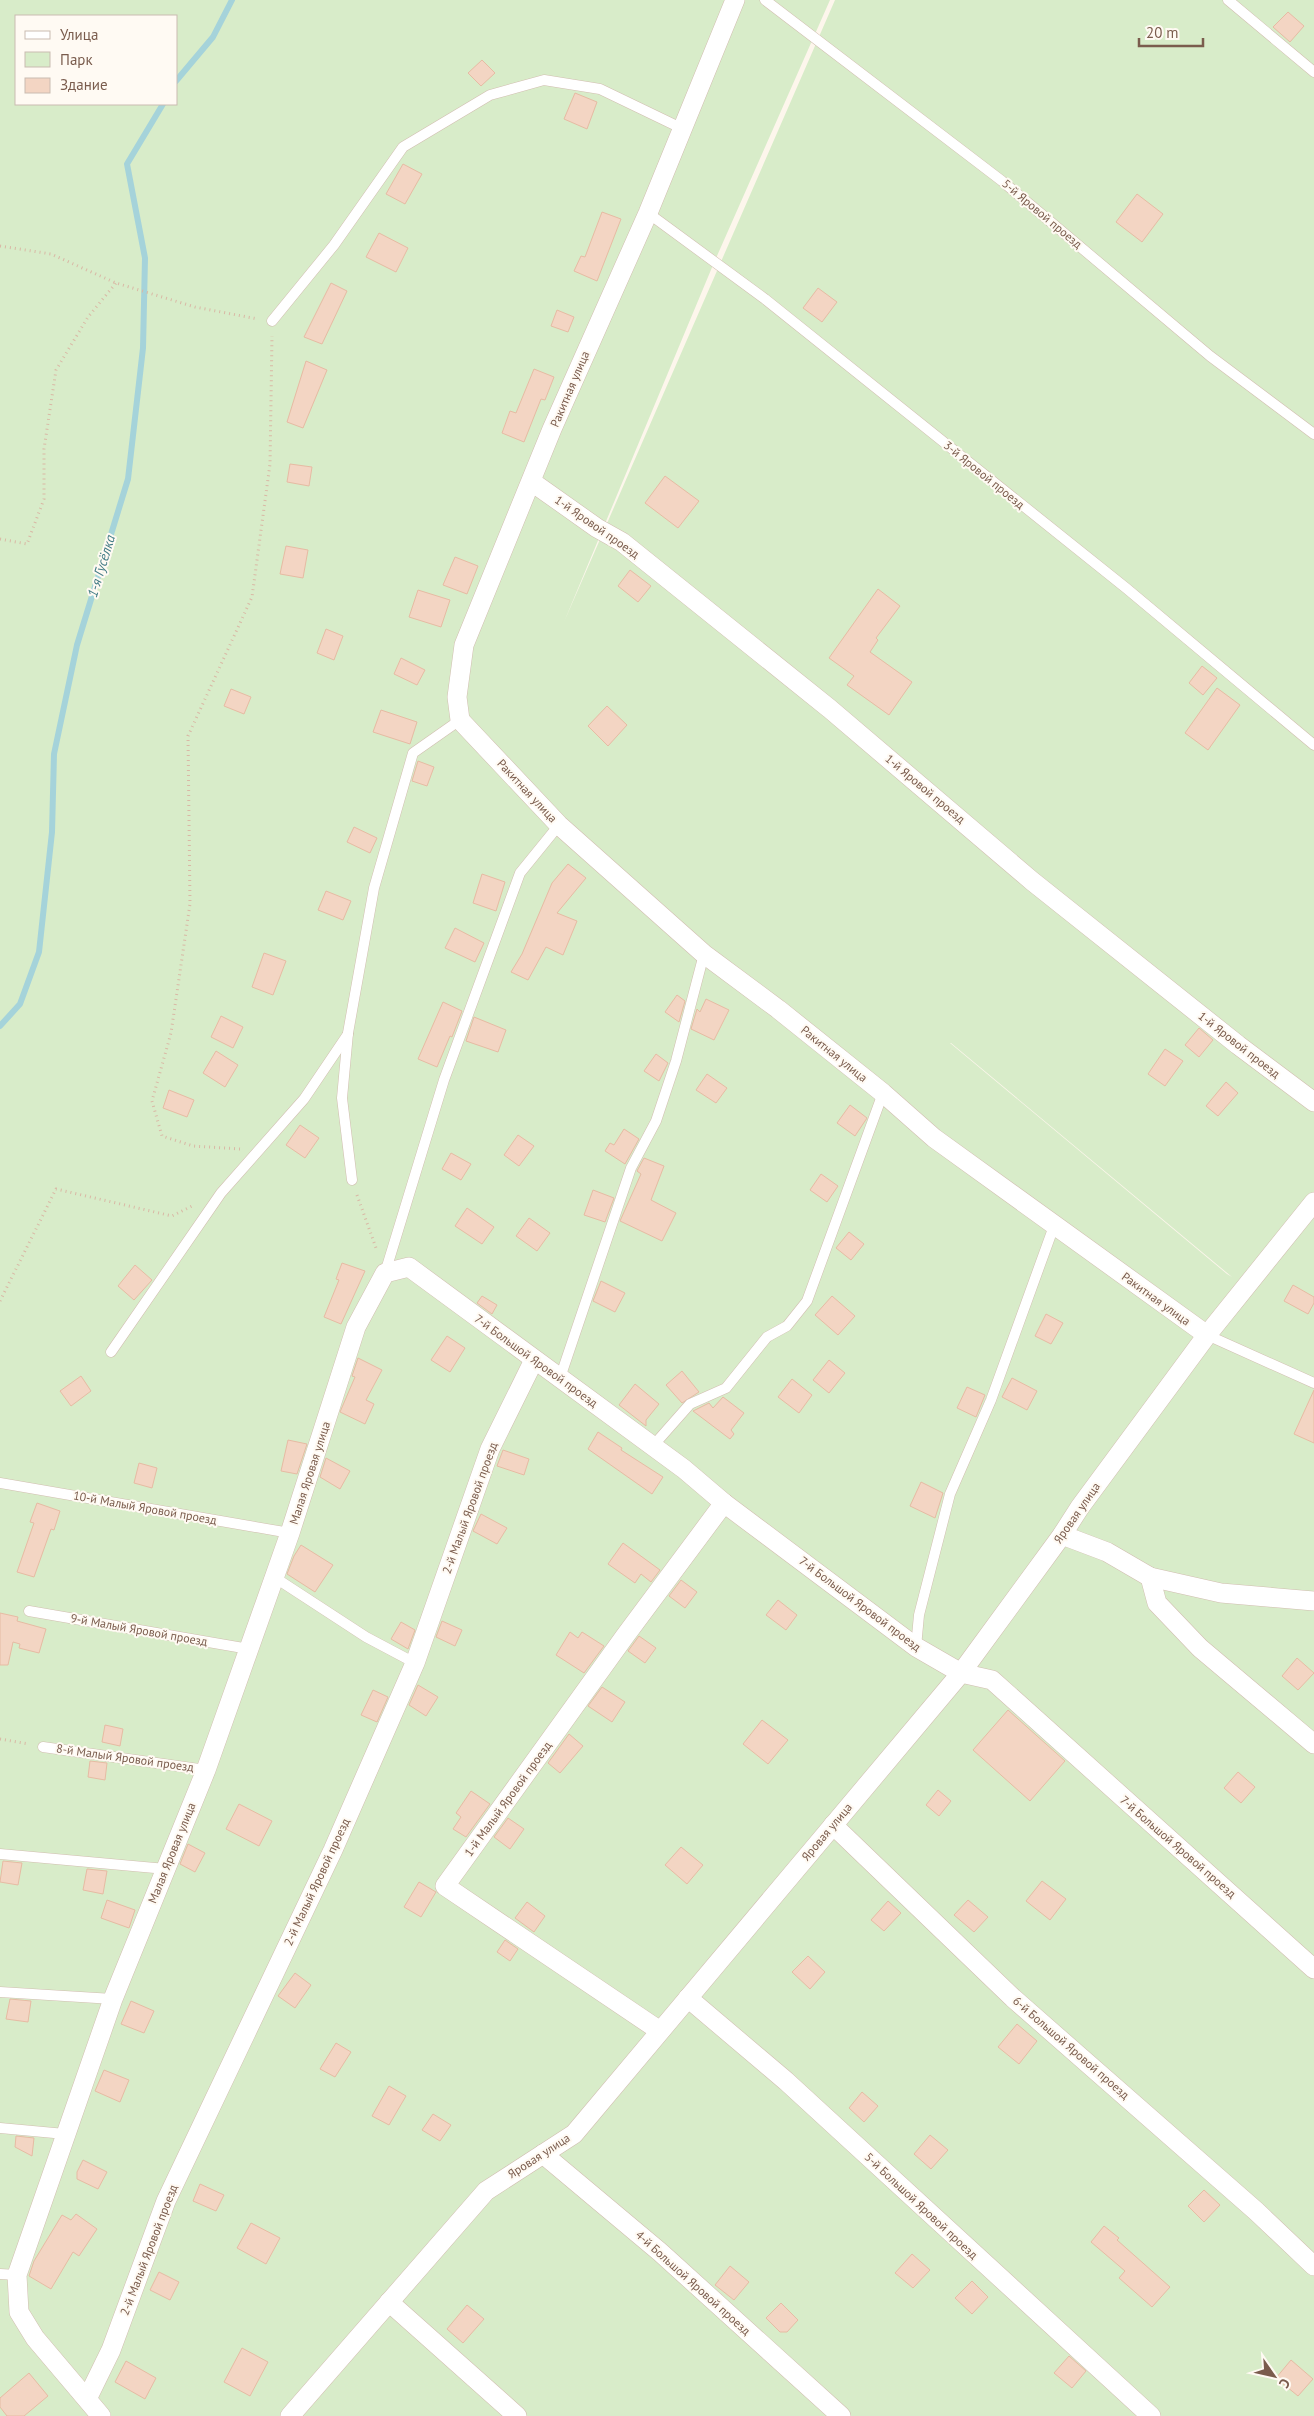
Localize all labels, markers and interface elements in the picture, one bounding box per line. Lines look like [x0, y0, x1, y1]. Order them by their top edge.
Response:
legend [15, 15, 178, 105]
scale bar [1139, 15, 1203, 47]
text: 20 m [1146, 23, 1179, 42]
text: Улица [60, 25, 98, 44]
text: Парк [60, 50, 93, 69]
text: Здание [60, 75, 108, 94]
street label: 5-й Яровой проезд [999, 176, 1086, 252]
street label: Ракитная улица [547, 348, 592, 429]
street label: 3-й Яровой проезд [941, 437, 1028, 512]
street label: 1-й Яровой проезд [552, 492, 643, 562]
water label: 1-я Гусёлка [83, 532, 119, 599]
street label: 1-й Яровой проезд [882, 751, 969, 827]
street label: Ракитная улица [494, 756, 561, 825]
street label: 1-й Яровой проезд [1195, 1008, 1284, 1082]
street label: Ракитная улица [798, 1022, 871, 1085]
street label: Ракитная улица [1119, 1269, 1194, 1329]
street label: 7-й Большой Яровой проезд [472, 1311, 601, 1411]
street label: Малая Яровая улица [286, 1419, 333, 1526]
street label: 2-й Малый Яровой проезд [439, 1440, 501, 1576]
street label: Яровая улица [1050, 1479, 1103, 1546]
street label: 10-й Малый Яровой проезд [72, 1487, 219, 1528]
street label: 7-й Большой Яровой проезд [796, 1553, 925, 1655]
street label: 9-й Малый Яровой проезд [69, 1610, 209, 1649]
street label: 1-й Малый Яровой проезд [461, 1738, 555, 1859]
street label: 8-й Малый Яровой проезд [55, 1740, 195, 1775]
street label: 7-й Большой Яровой проезд [1117, 1792, 1240, 1901]
street label: Малая Яровая улица [144, 1800, 199, 1905]
street label: Яровая улица [798, 1800, 855, 1864]
street label: 2-й Малый Яровой проезд [280, 1815, 353, 1948]
street label: 6-й Большой Яровой проезд [1010, 1993, 1133, 2103]
street label: Яровая улица [505, 2130, 573, 2181]
street label: 5-й Большой Яровой проезд [862, 2149, 981, 2262]
street label: 2-й Малый Яровой проезд [117, 2182, 181, 2317]
street label: 4-й Большой Яровой проезд [633, 2227, 754, 2339]
north arrow [1249, 2351, 1299, 2401]
text: С [1275, 2375, 1294, 2392]

